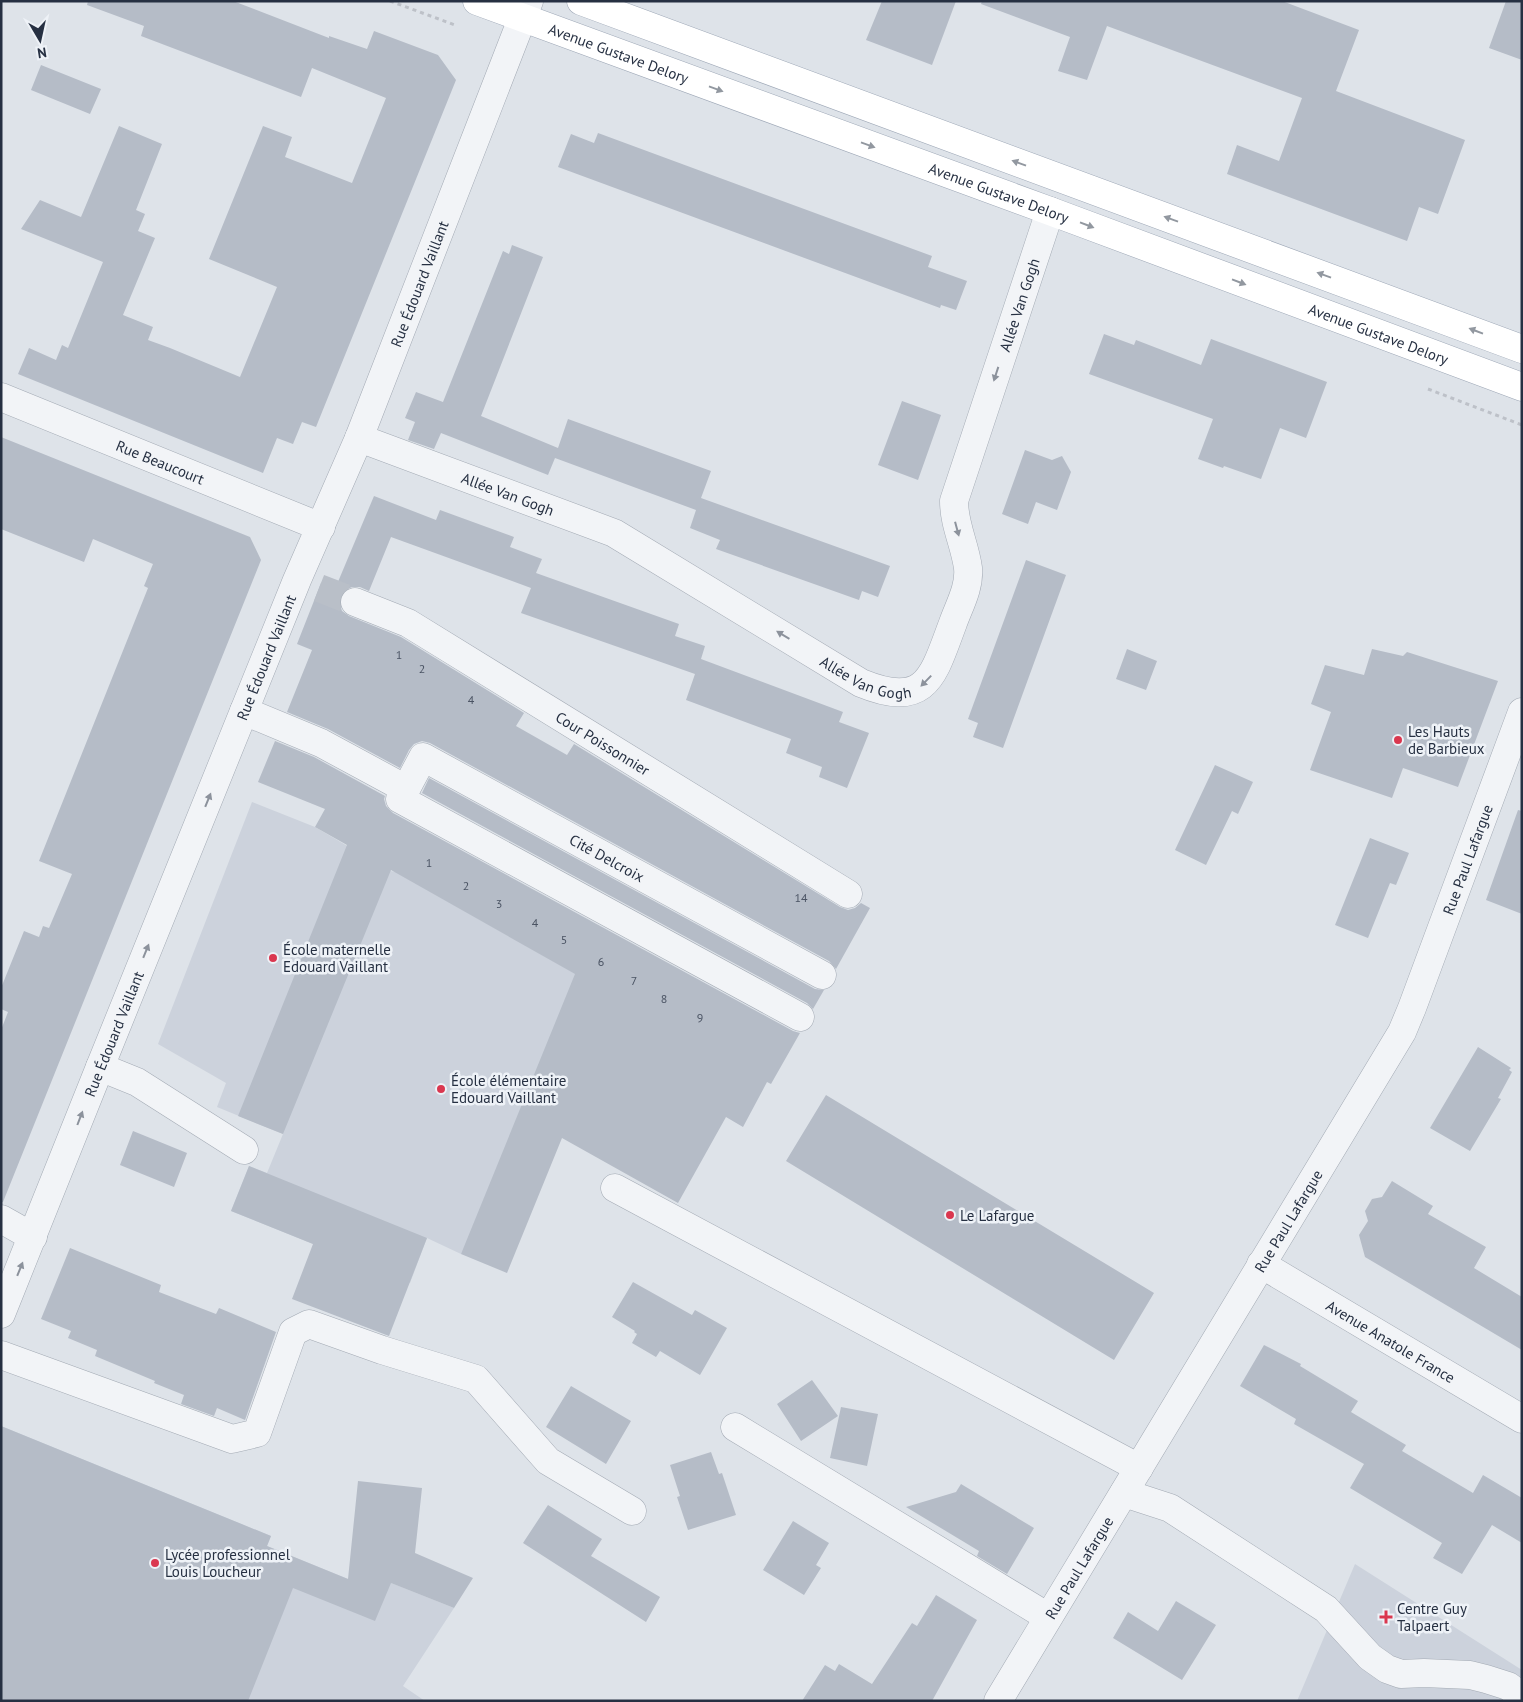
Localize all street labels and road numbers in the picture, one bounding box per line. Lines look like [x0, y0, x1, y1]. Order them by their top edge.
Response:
street label: Avenue Gustave Delory [546, 19, 691, 87]
street label: Avenue Gustave Delory [926, 158, 1072, 227]
street label: Rue Édouard Vaillant [386, 218, 452, 349]
street label: Allée Van Gogh [995, 256, 1043, 354]
street label: Avenue Gustave Delory [1306, 299, 1451, 368]
street label: Rue Beaucourt [113, 435, 207, 488]
street label: Allée Van Gogh [459, 468, 557, 519]
street label: Rue Édouard Vaillant [232, 592, 300, 723]
street label: Allée Van Gogh [817, 651, 913, 702]
street label: Cour Poissonnier [552, 707, 654, 779]
street label: Rue Paul Lafargue [1438, 802, 1496, 917]
street label: Cité Delcroix [566, 829, 648, 886]
street label: Rue Édouard Vaillant [80, 968, 147, 1099]
street label: Rue Paul Lafargue [1250, 1166, 1326, 1276]
street label: Avenue Anatole France [1323, 1296, 1459, 1387]
street label: Rue Paul Lafargue [1040, 1513, 1117, 1622]

